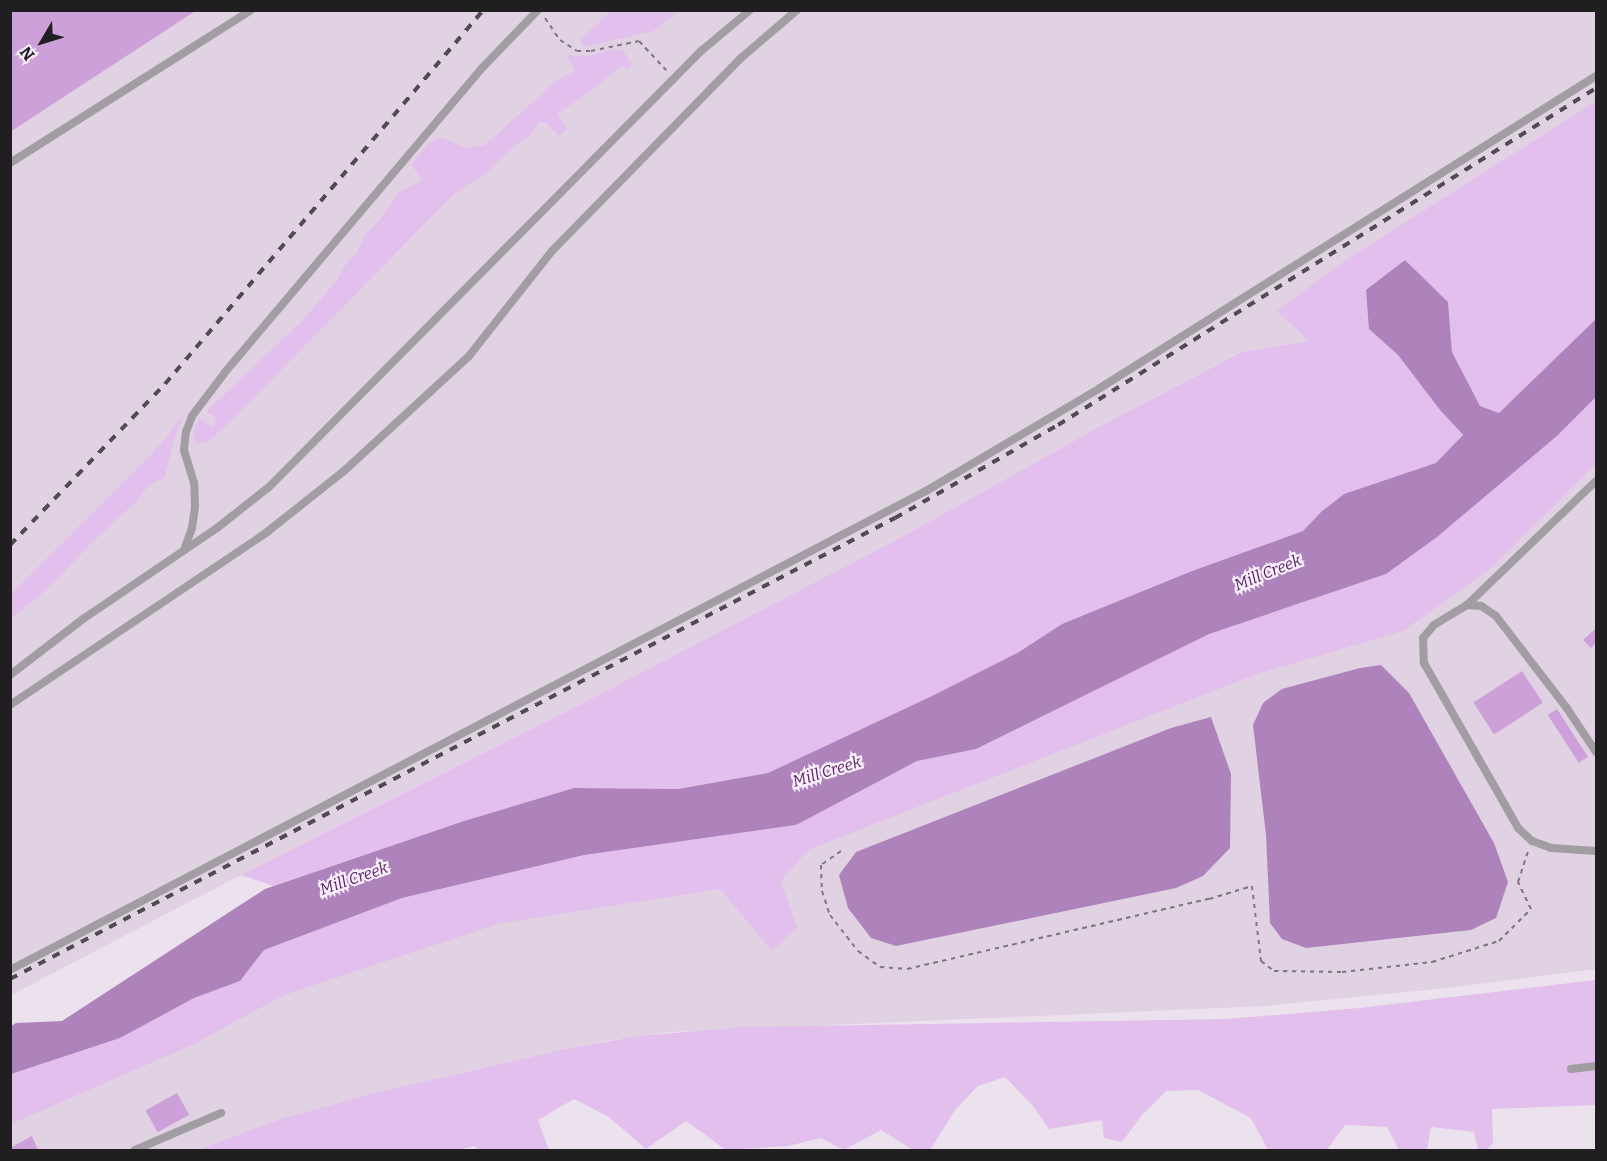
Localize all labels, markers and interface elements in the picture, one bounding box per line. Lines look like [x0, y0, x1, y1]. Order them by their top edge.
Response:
north arrow [12, 12, 72, 72]
text: N [16, 43, 39, 64]
water label: Mill Creek [1232, 551, 1304, 595]
water label: Mill Creek [790, 752, 864, 792]
water label: Mill Creek [317, 858, 391, 900]

